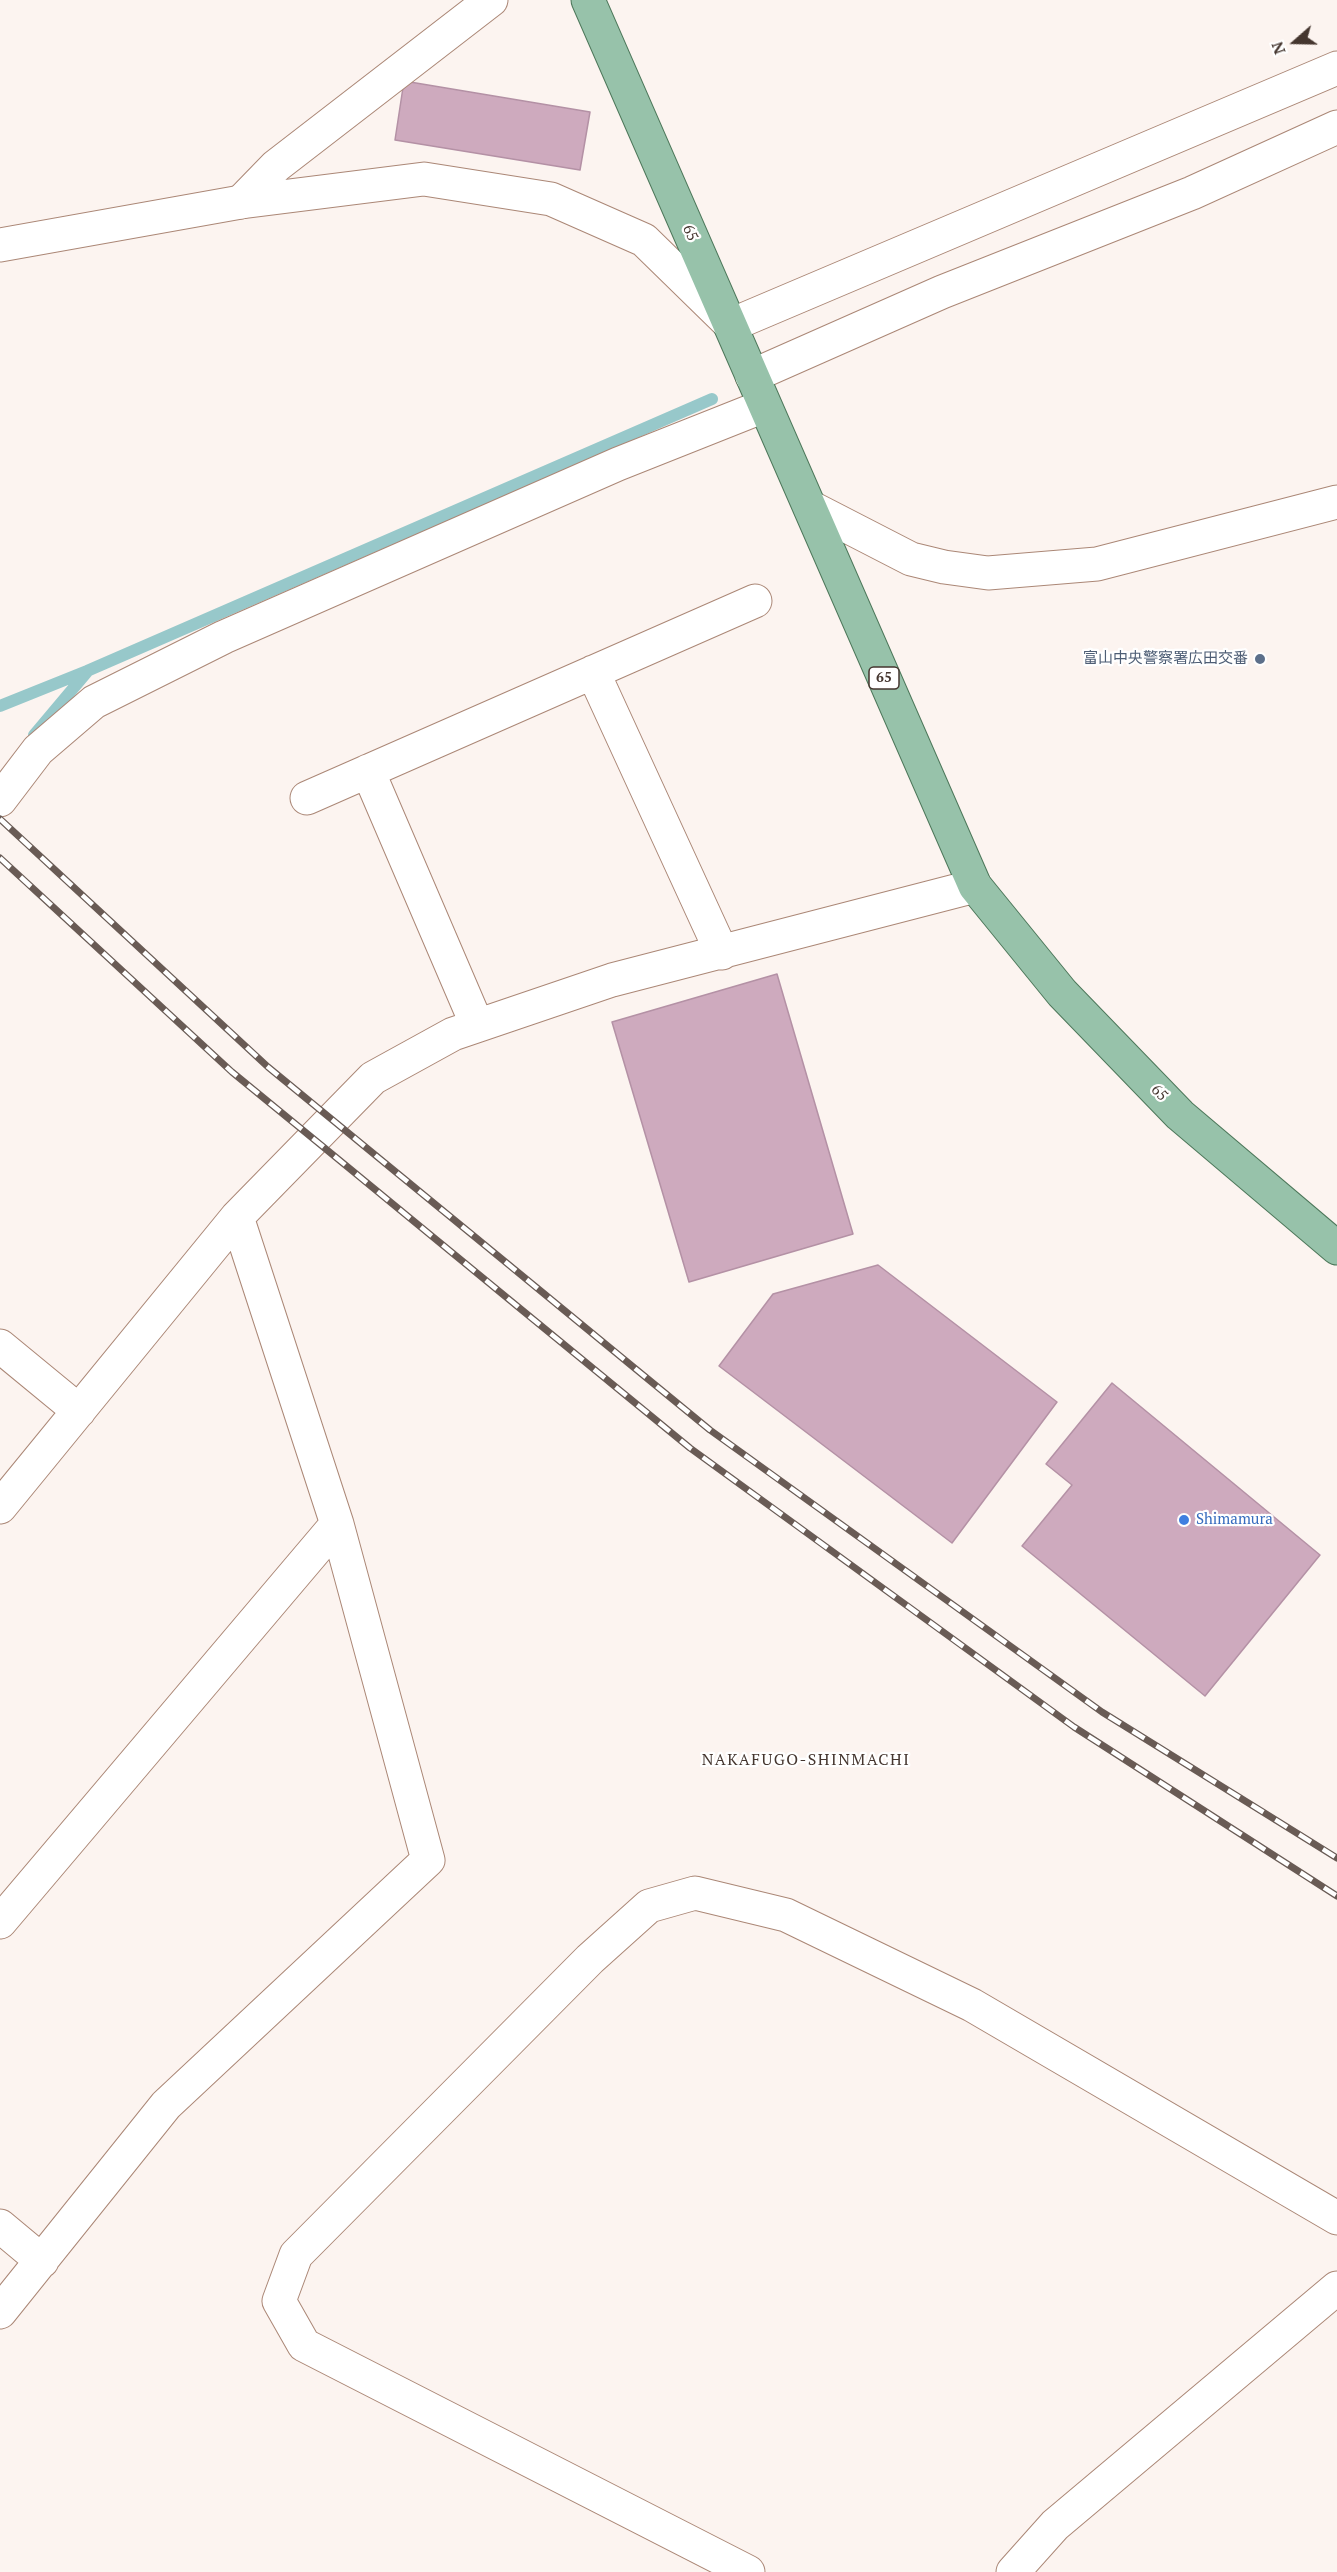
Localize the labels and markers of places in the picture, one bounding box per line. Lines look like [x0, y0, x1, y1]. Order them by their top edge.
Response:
place label: 富山中央警察署広田交番 [1083, 650, 1248, 668]
marker: 富山中央警察署広田交番 [1253, 652, 1267, 666]
place label: Shimamura [1196, 1511, 1273, 1529]
marker: Shimamura [1177, 1513, 1191, 1527]

